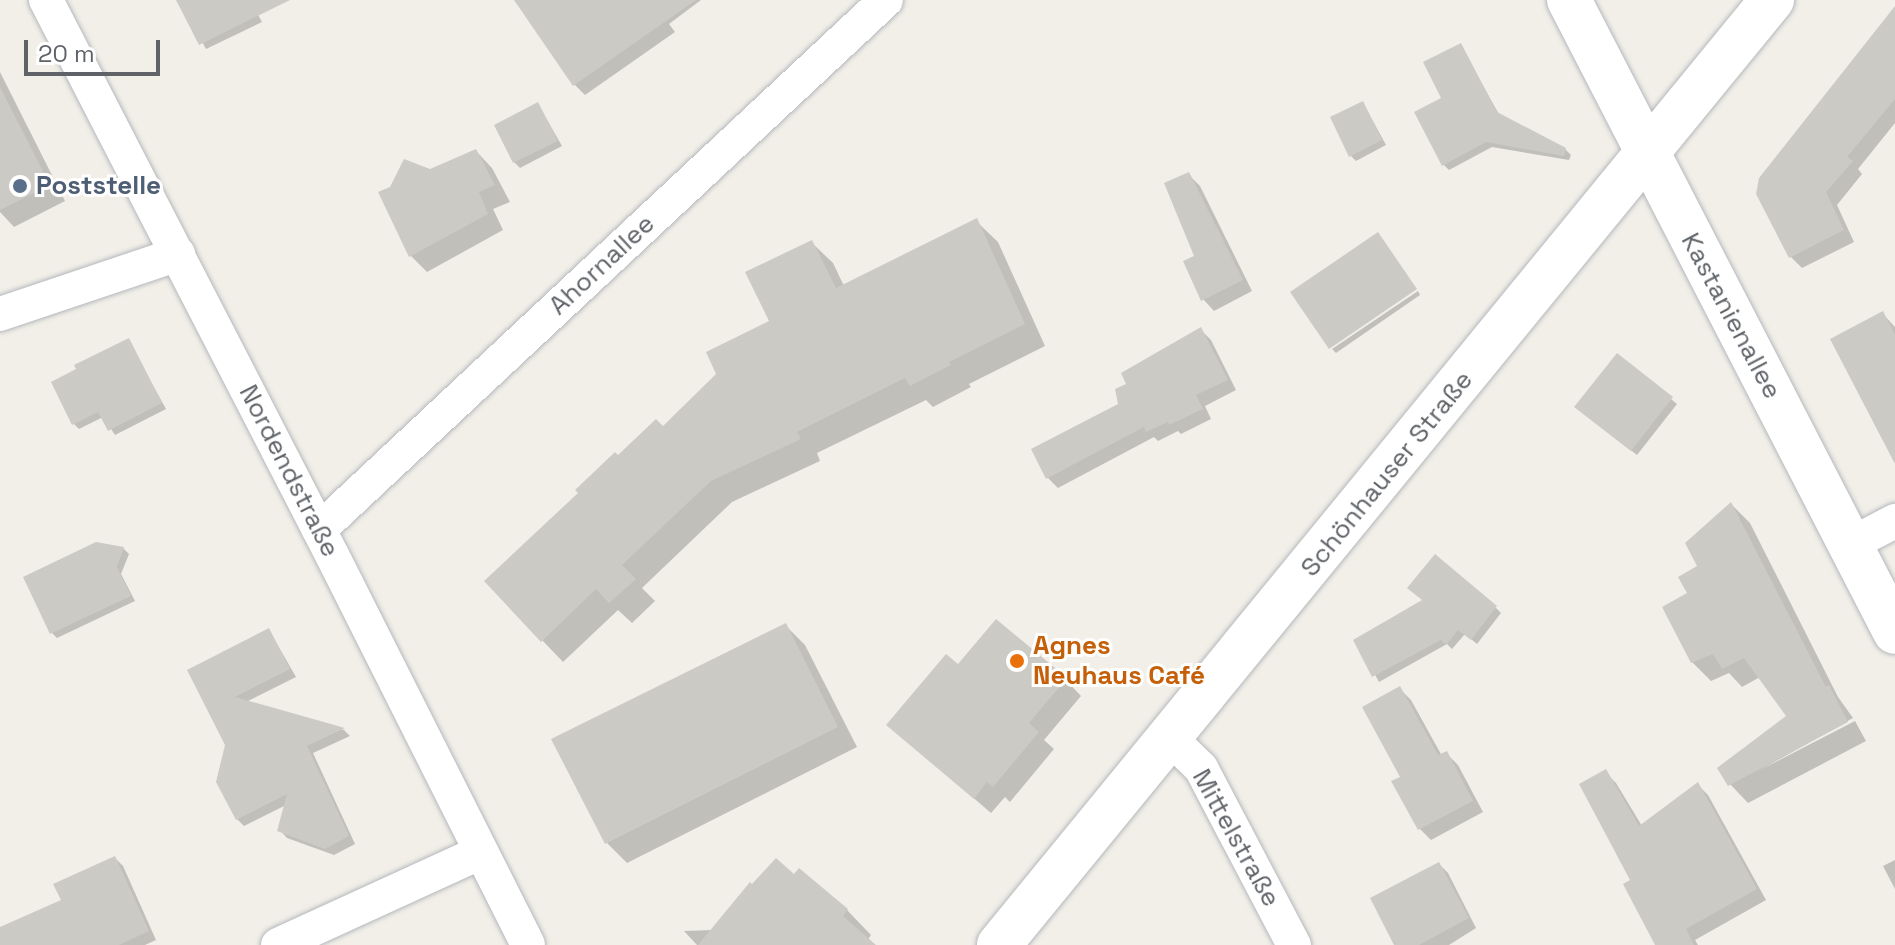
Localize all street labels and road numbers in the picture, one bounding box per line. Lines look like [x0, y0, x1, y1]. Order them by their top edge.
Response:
street label: Ahornallee [543, 208, 661, 322]
street label: Kastanienallee [1674, 228, 1788, 404]
street label: Schönhauser Straße [1295, 365, 1479, 583]
street label: Nordendstraße [232, 380, 346, 562]
street label: Mittelstraße [1185, 764, 1287, 912]

